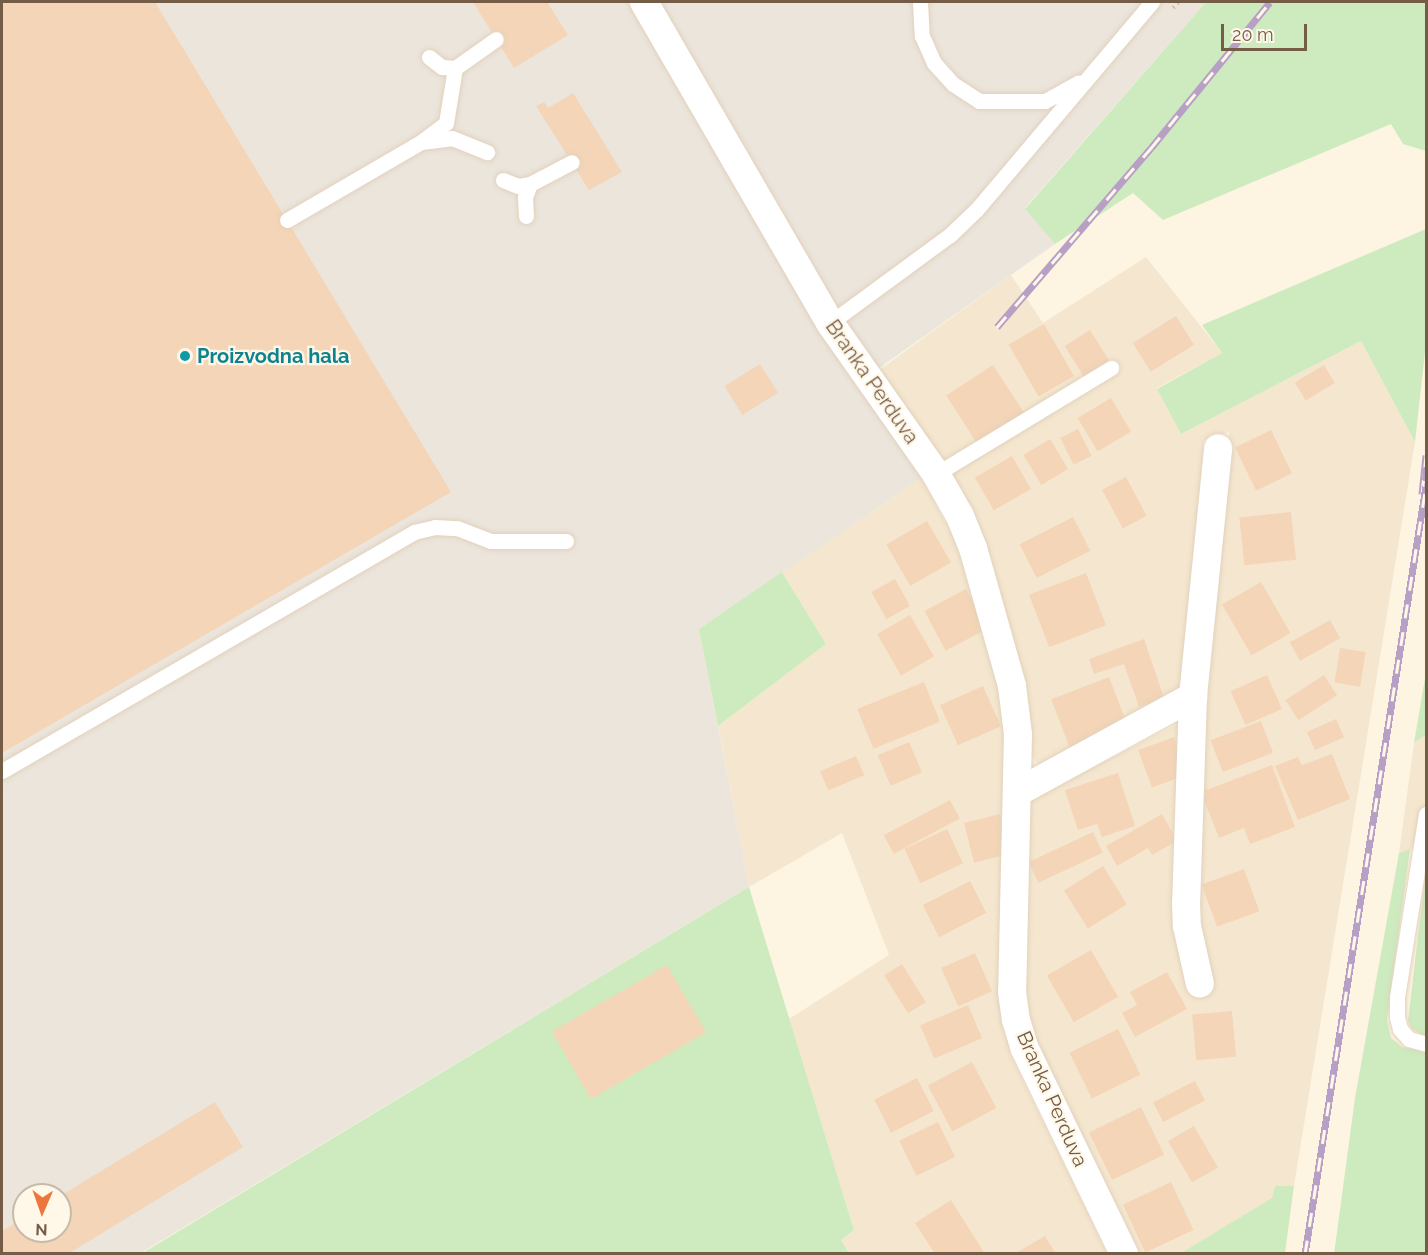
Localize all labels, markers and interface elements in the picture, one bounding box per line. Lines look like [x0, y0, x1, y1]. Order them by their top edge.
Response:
scale bar [1224, 12, 1310, 50]
text: 20 m [1232, 24, 1274, 45]
street label: Branka Perduva [820, 315, 924, 449]
place label: Proizvodna hala [197, 344, 350, 368]
marker: Proizvodna hala [178, 349, 192, 363]
street label: Branka Perduva [1011, 1028, 1093, 1170]
north arrow [12, 1183, 72, 1243]
text: N [35, 1220, 48, 1239]

